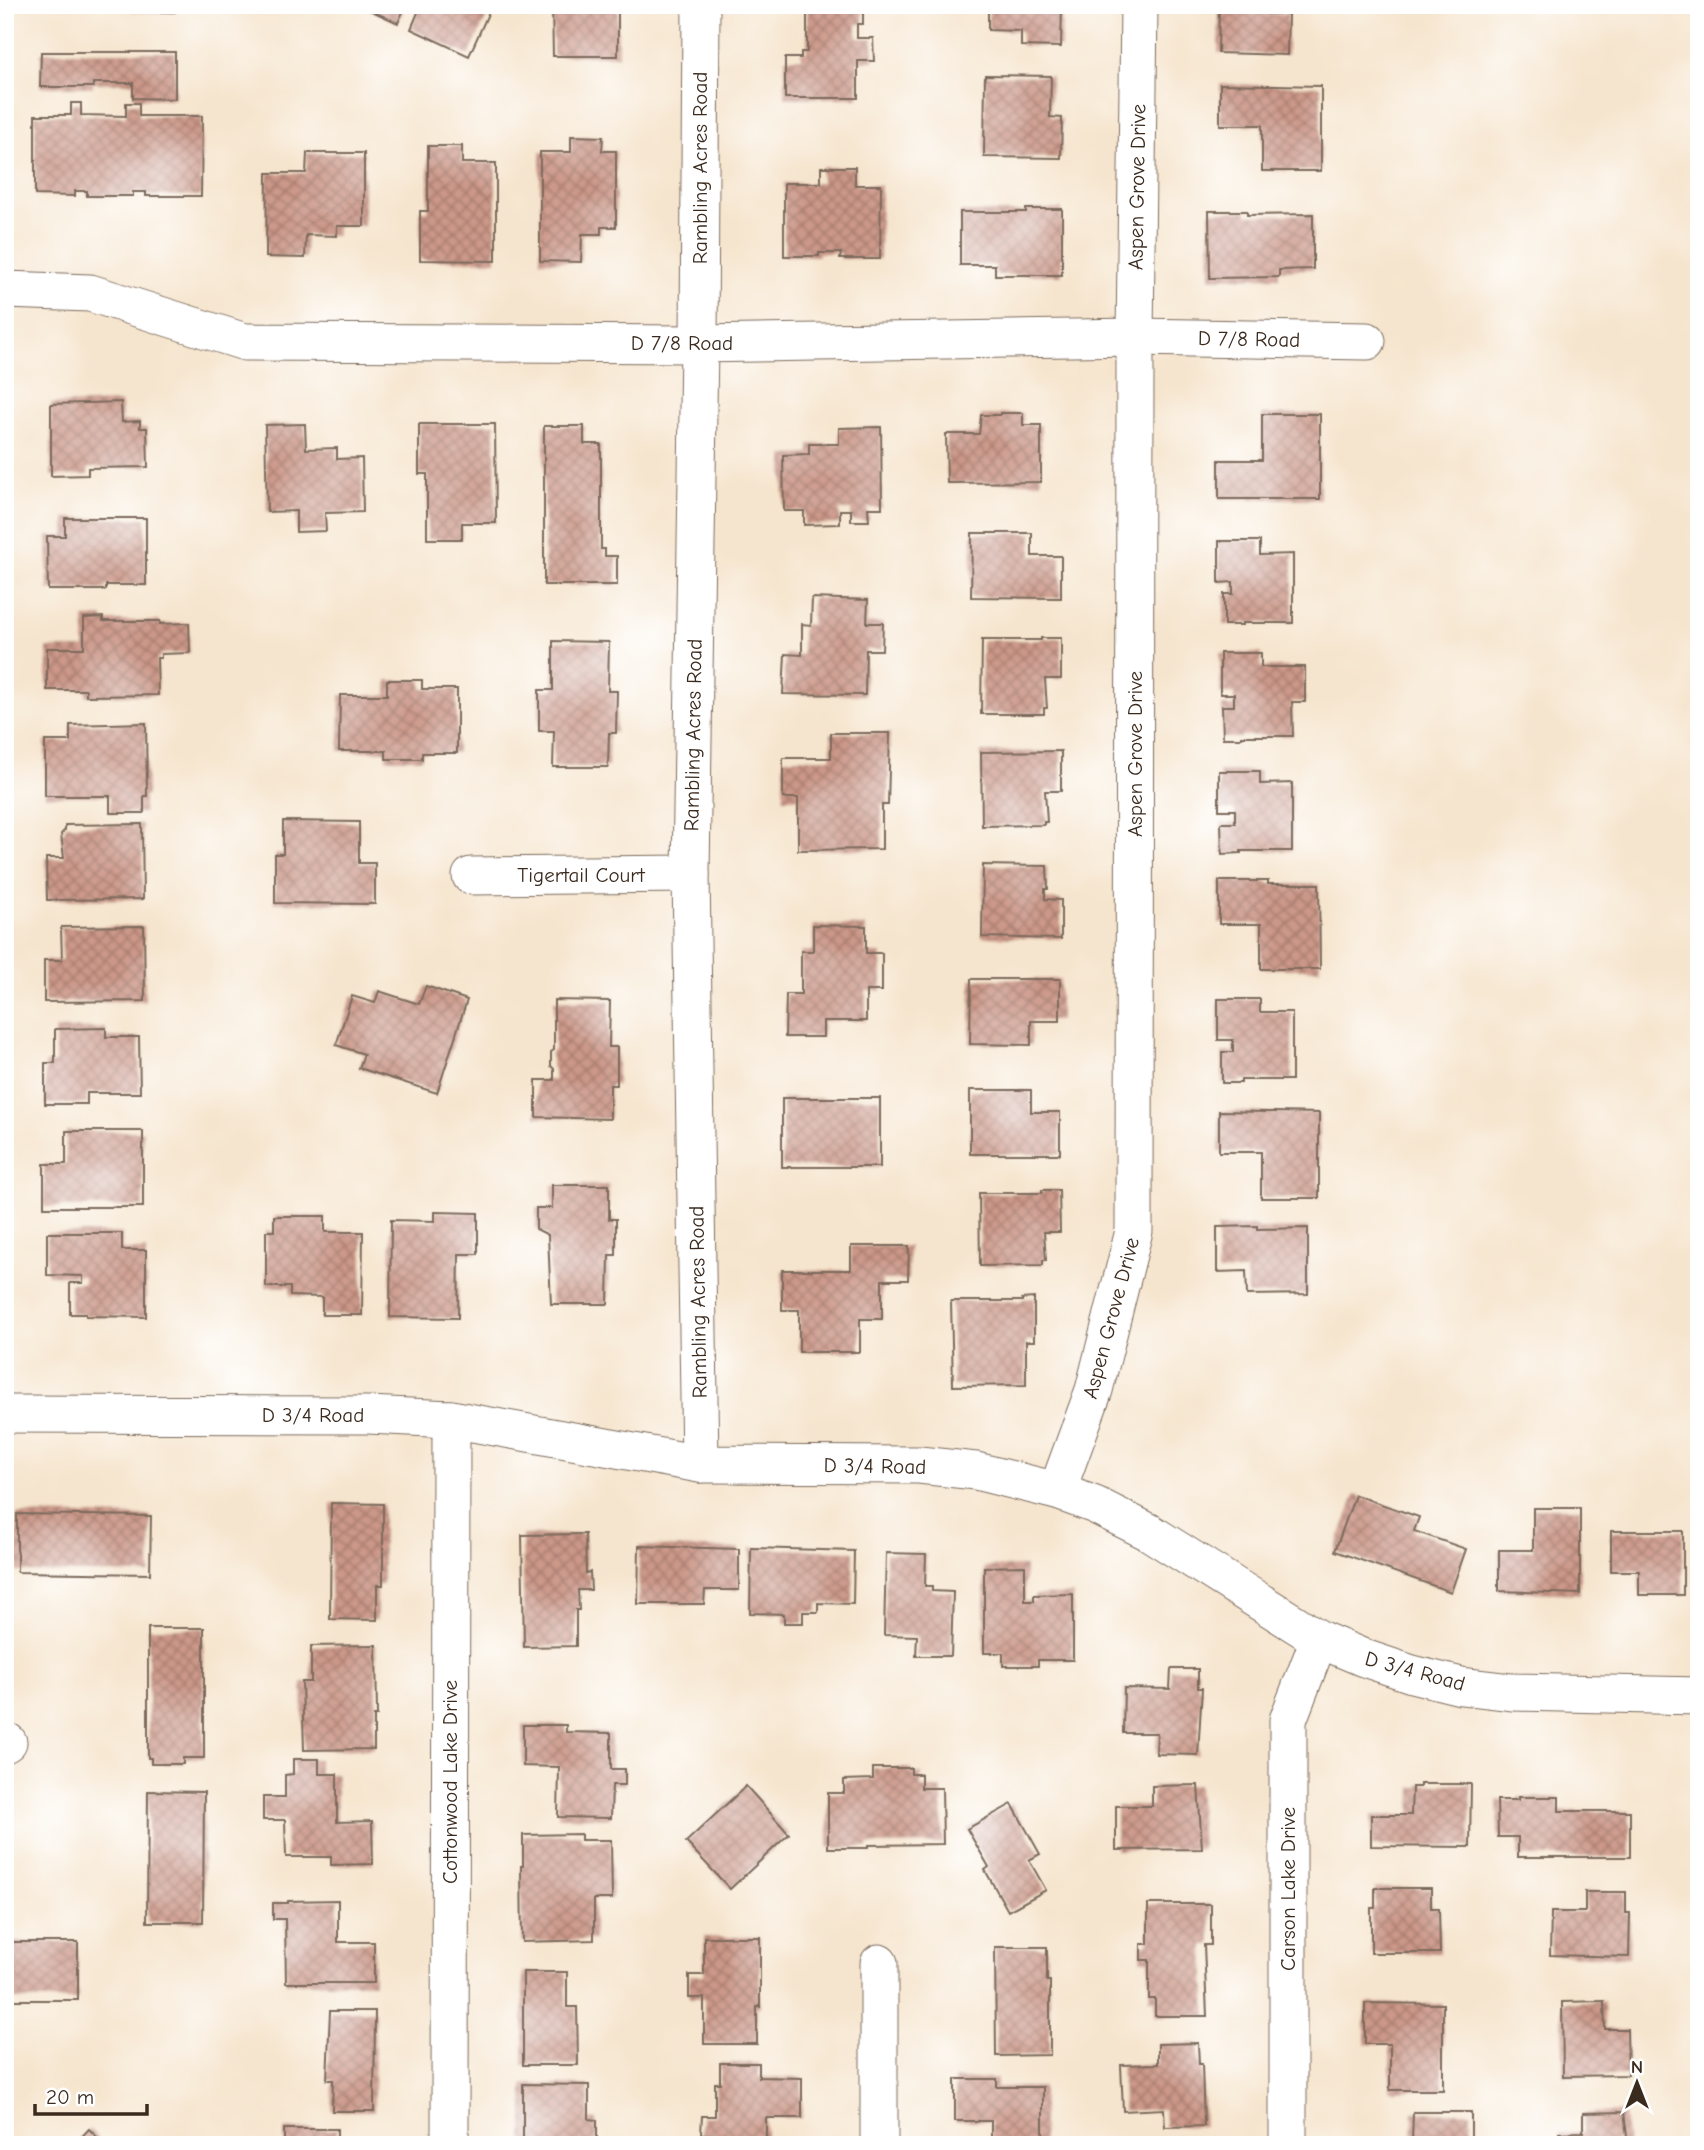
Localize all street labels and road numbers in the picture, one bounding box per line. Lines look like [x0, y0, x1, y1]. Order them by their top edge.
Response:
street label: Rambling Acres Road [688, 72, 712, 264]
street label: Aspen Grove Drive [1124, 104, 1150, 270]
street label: D 7/8 Road [1198, 326, 1300, 352]
street label: D 7/8 Road [631, 331, 733, 355]
street label: Rambling Acres Road [679, 638, 707, 832]
street label: Aspen Grove Drive [1123, 671, 1147, 837]
street label: Tigertail Court [517, 863, 646, 887]
street label: Rambling Acres Road [684, 1205, 712, 1399]
street label: Aspen Grove Drive [1078, 1235, 1144, 1401]
street label: D 3/4 Road [262, 1403, 364, 1427]
street label: D 3/4 Road [824, 1453, 926, 1479]
street label: D 3/4 Road [1362, 1646, 1468, 1696]
street label: Cottonwood Lake Drive [438, 1680, 462, 1884]
street label: Carson Lake Drive [1276, 1807, 1300, 1971]

